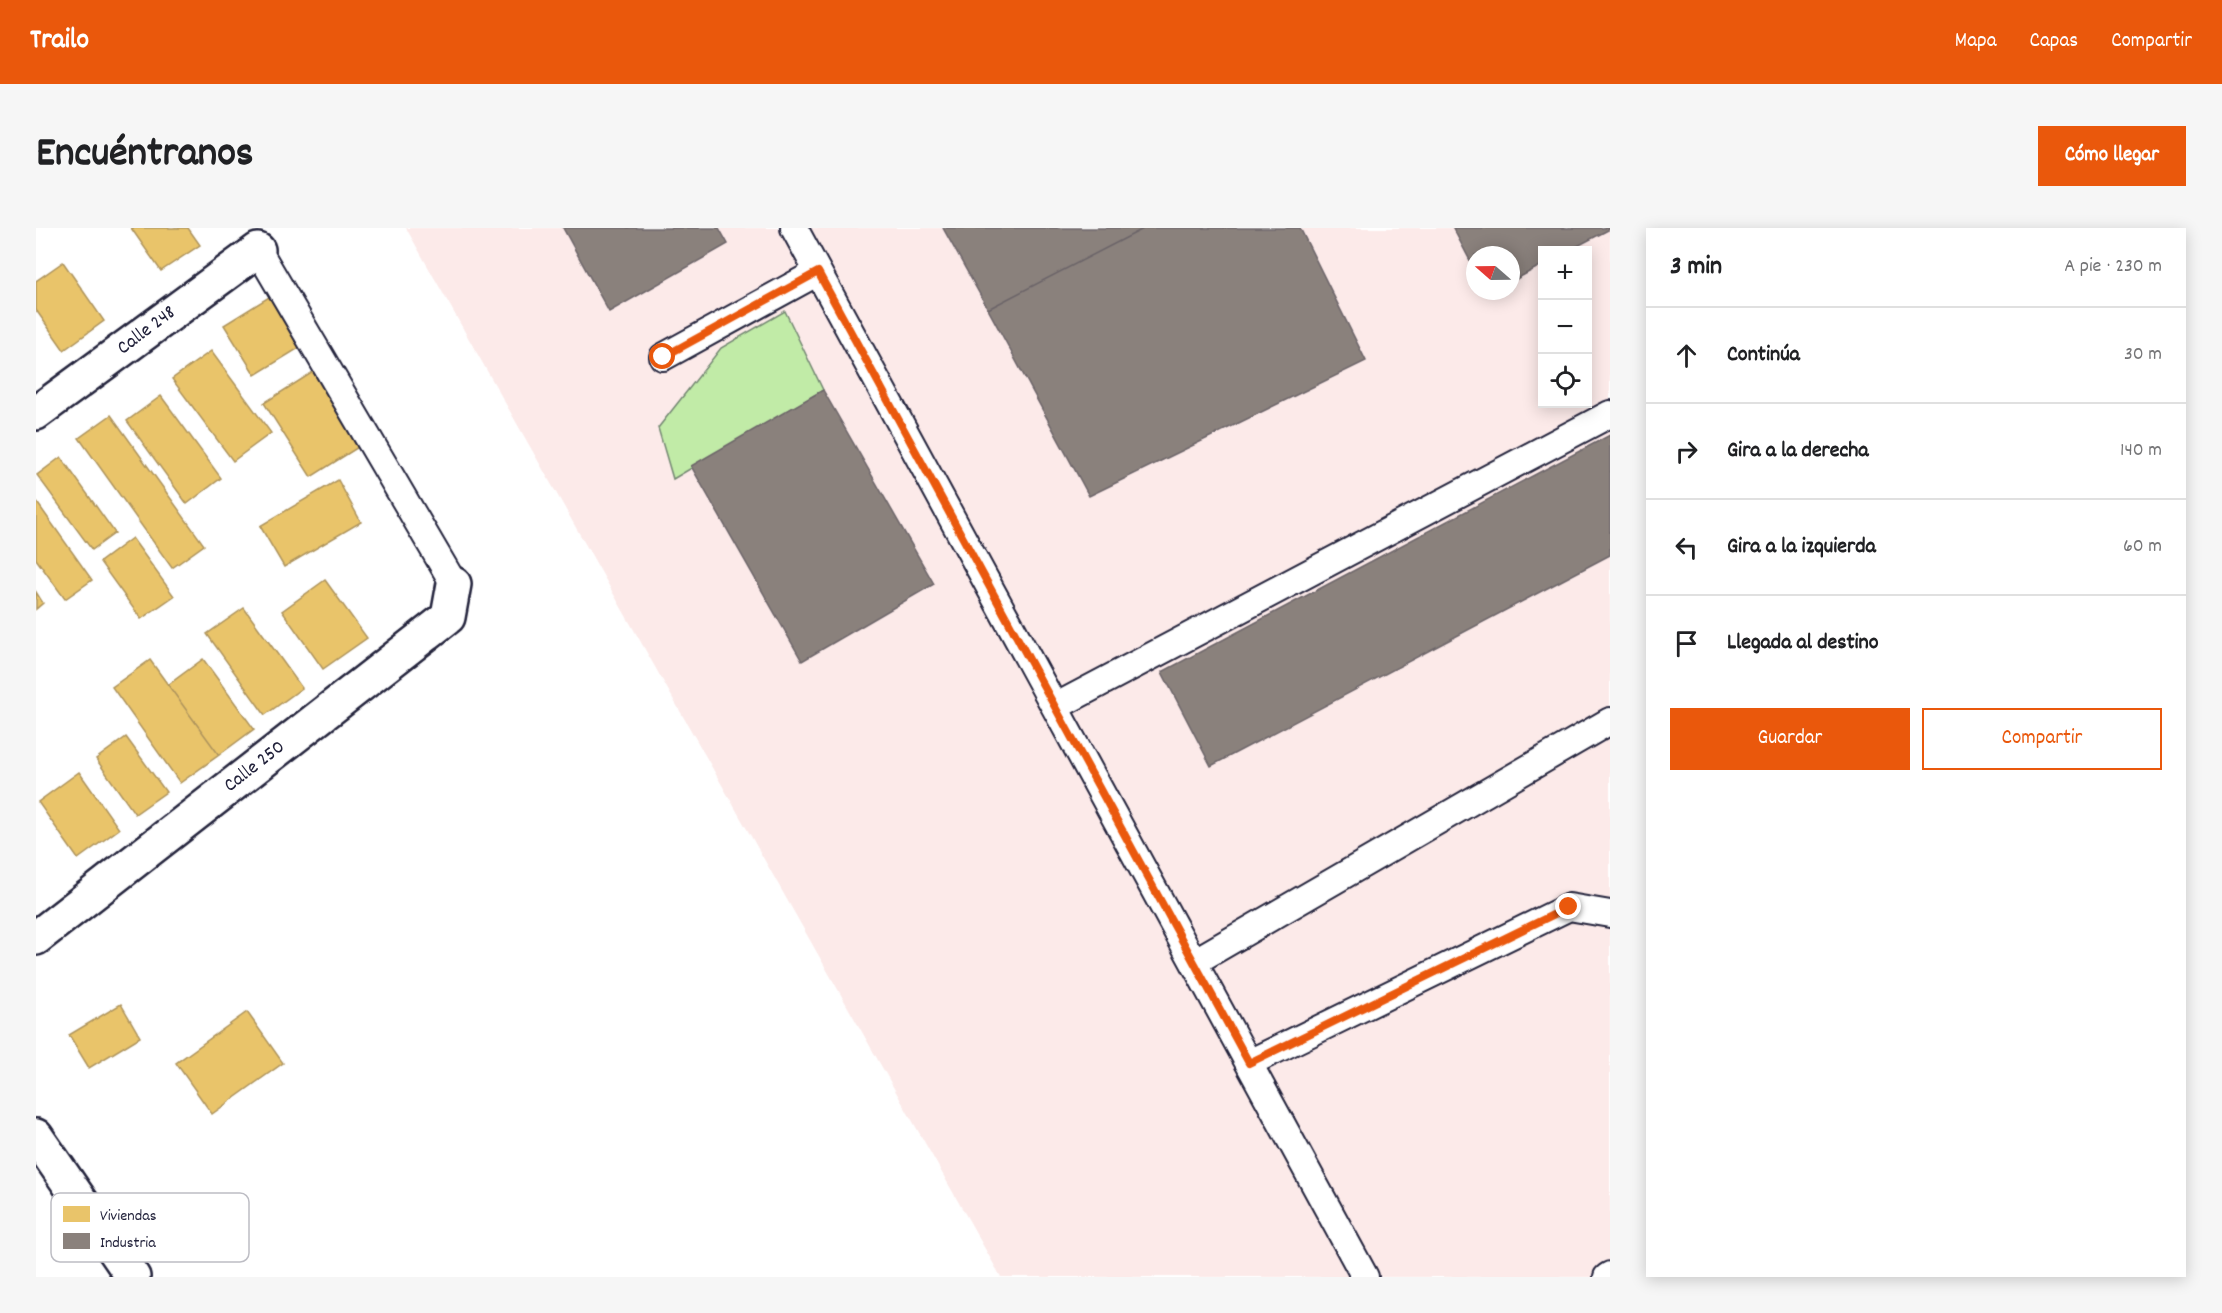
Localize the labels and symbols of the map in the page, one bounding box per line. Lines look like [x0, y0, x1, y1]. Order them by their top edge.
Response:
north arrow [1466, 246, 1520, 300]
street label: Calle 248 [112, 300, 182, 362]
route start [649, 343, 675, 369]
street label: Calle 250 [218, 734, 292, 800]
route end [1555, 893, 1581, 919]
legend [51, 1193, 249, 1262]
text: Viviendas [100, 1205, 157, 1228]
text: Industria [100, 1232, 156, 1255]

